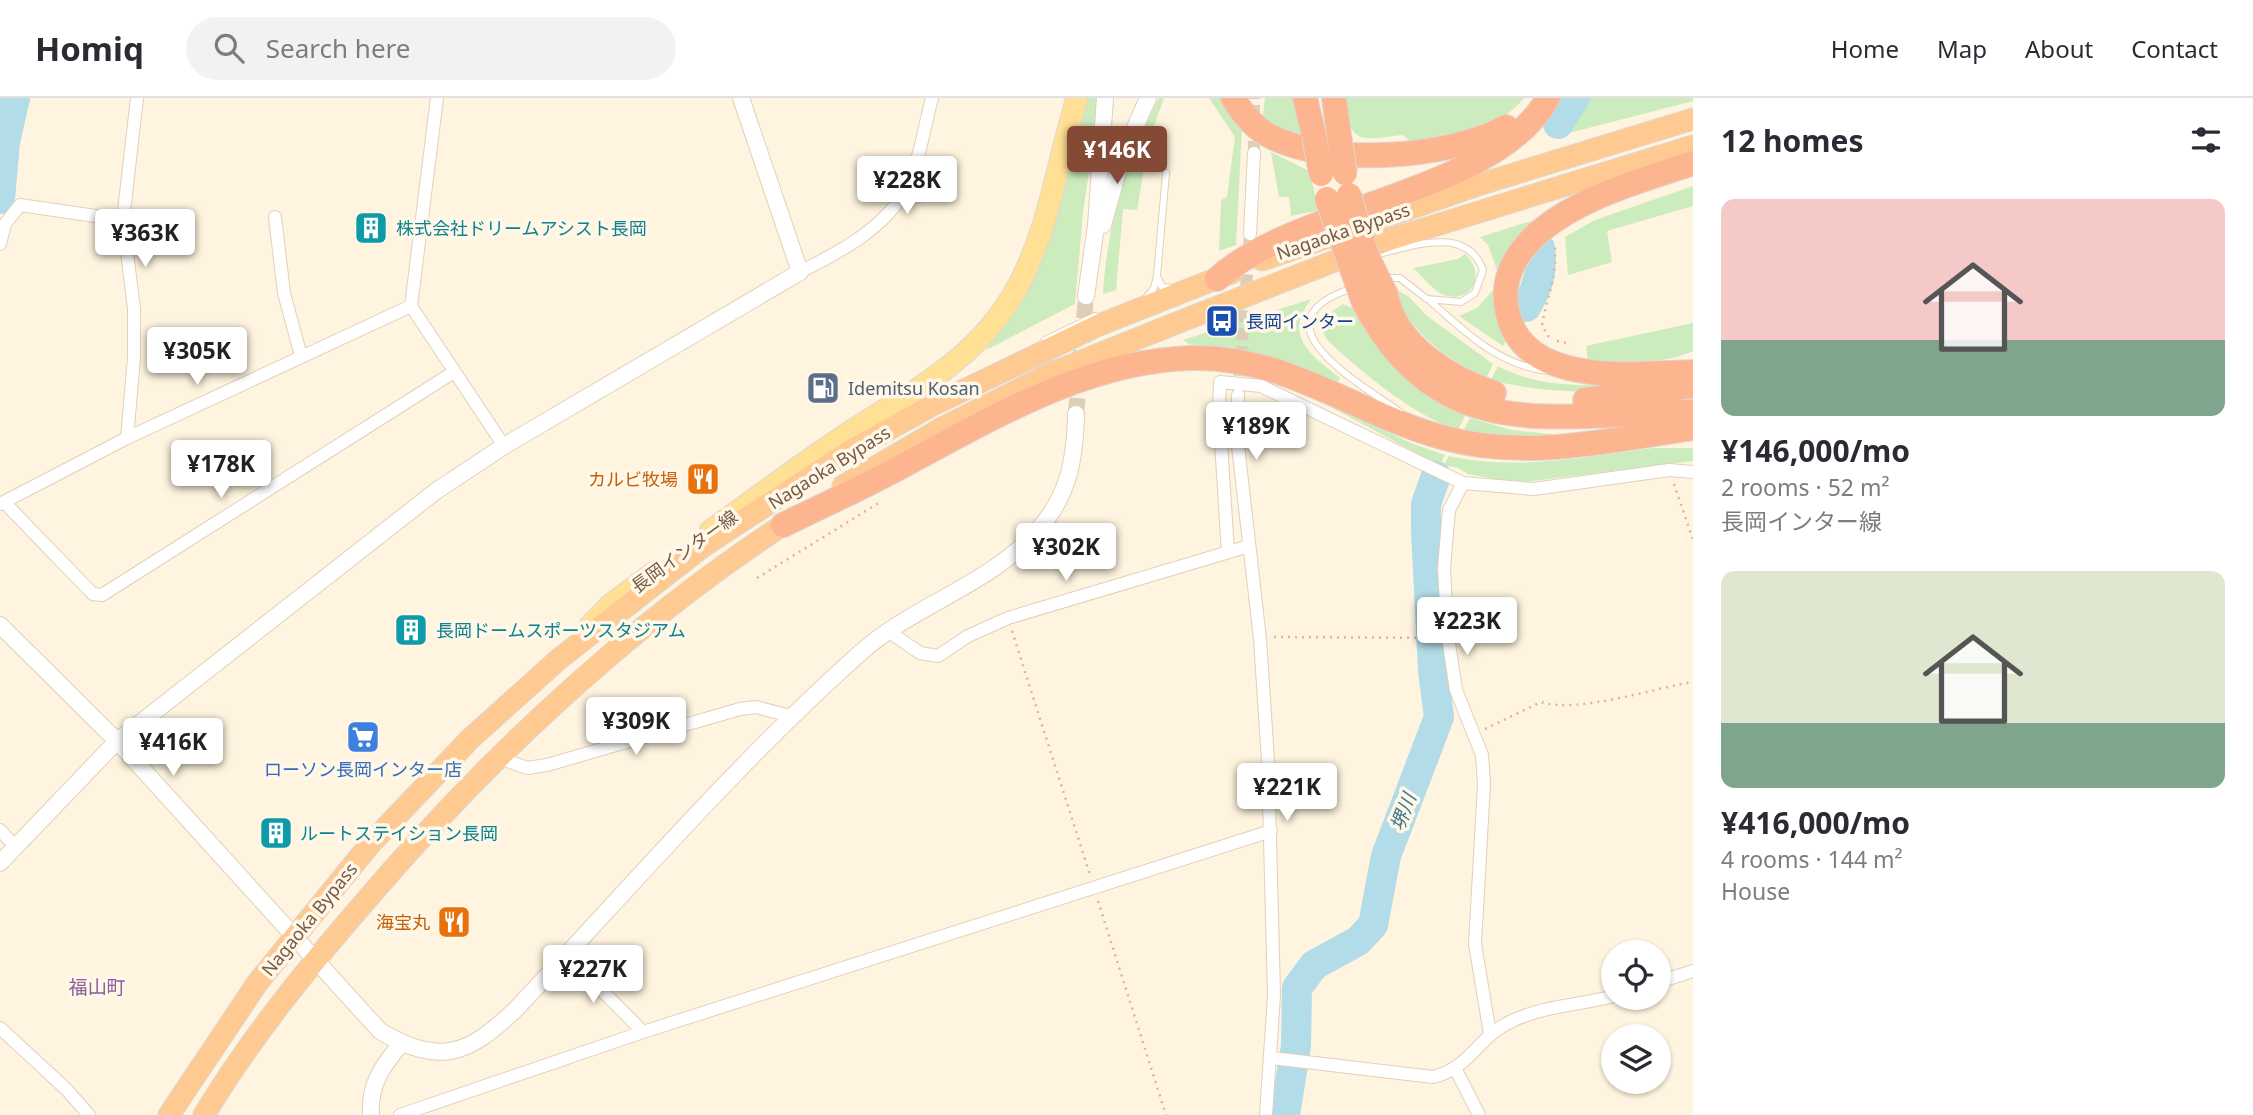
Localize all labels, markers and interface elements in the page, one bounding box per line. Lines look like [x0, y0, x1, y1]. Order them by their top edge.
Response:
search box [186, 17, 676, 80]
text: Homiq [35, 26, 144, 71]
icon: search [210, 29, 248, 67]
text: Search here [266, 30, 410, 66]
text: Home [1831, 32, 1899, 65]
text: Map [1937, 32, 1987, 65]
text: About [2025, 32, 2093, 65]
text: Contact [2131, 32, 2218, 65]
text: 12 homes [1721, 120, 1864, 161]
icon: filters [2187, 121, 2225, 159]
pin: ¥146K [1068, 126, 1166, 186]
text: ¥146K [1083, 133, 1151, 165]
pin: ¥228K [858, 156, 956, 216]
text: ¥228K [873, 163, 941, 195]
street label: Nagaoka Bypass [1273, 197, 1413, 265]
pin: ¥363K [96, 209, 194, 269]
building icon: 株式会社ドリームアシスト長岡 [352, 209, 390, 247]
text: ¥363K [111, 216, 179, 248]
place label: 株式会社ドリームアシスト長岡 [396, 216, 647, 240]
icon: home [1910, 244, 2036, 370]
bus stop icon: 長岡インター [1203, 302, 1241, 340]
place label: 長岡インター [1246, 309, 1354, 333]
pin: ¥305K [148, 328, 246, 387]
text: ¥305K [163, 334, 231, 366]
fuel station icon: Idemitsu Kosan [804, 369, 842, 407]
place label: Idemitsu Kosan [848, 376, 980, 400]
pin: ¥189K [1207, 402, 1305, 462]
text: ¥189K [1222, 409, 1290, 441]
street label: Nagaoka Bypass [763, 420, 895, 514]
text: ¥146,000/mo [1721, 430, 1910, 471]
pin: ¥178K [172, 440, 270, 500]
text: ¥178K [187, 447, 255, 479]
restaurant icon: カルビ牧場 [684, 460, 722, 498]
place label: カルビ牧場 [588, 467, 678, 491]
text: 2 rooms · 52 m² [1721, 471, 1890, 503]
street label: 長岡インター線 [626, 504, 742, 598]
text: 長岡インター線 [1721, 505, 1882, 537]
pin: ¥302K [1017, 524, 1115, 583]
text: ¥302K [1032, 530, 1100, 562]
pin: ¥223K [1418, 598, 1516, 657]
text: ¥223K [1433, 604, 1501, 636]
building icon: 長岡ドームスポーツスタジアム [392, 611, 430, 649]
icon: home [1910, 616, 2036, 742]
place label: 長岡ドームスポーツスタジアム [436, 618, 686, 642]
pin: ¥309K [587, 698, 685, 757]
text: ¥309K [602, 704, 670, 736]
pin: ¥416K [124, 718, 222, 778]
supermarket icon: ローソン長岡インター店 [344, 718, 382, 756]
text: ¥416K [139, 725, 207, 757]
place label: ローソン長岡インター店 [264, 757, 462, 781]
pin: ¥221K [1238, 764, 1336, 823]
text: ¥221K [1253, 770, 1321, 802]
water label: 堺川 [1384, 788, 1423, 834]
text: ¥416,000/mo [1721, 802, 1910, 843]
building icon: ルートステイション長岡 [257, 814, 295, 852]
place label: ルートステイション長岡 [300, 821, 498, 845]
text: 4 rooms · 144 m² [1721, 843, 1903, 875]
street label: Nagaoka Bypass [256, 857, 362, 981]
text: House [1721, 875, 1790, 907]
restaurant icon: 海宝丸 [435, 903, 473, 941]
place label: 海宝丸 [376, 910, 430, 934]
map controls [1601, 940, 1671, 1094]
button: locate [1601, 940, 1671, 1010]
pin: ¥227K [544, 946, 642, 1005]
text: ¥227K [559, 952, 627, 984]
district label: 福山町 [68, 974, 126, 1000]
button: layers [1601, 1024, 1671, 1094]

